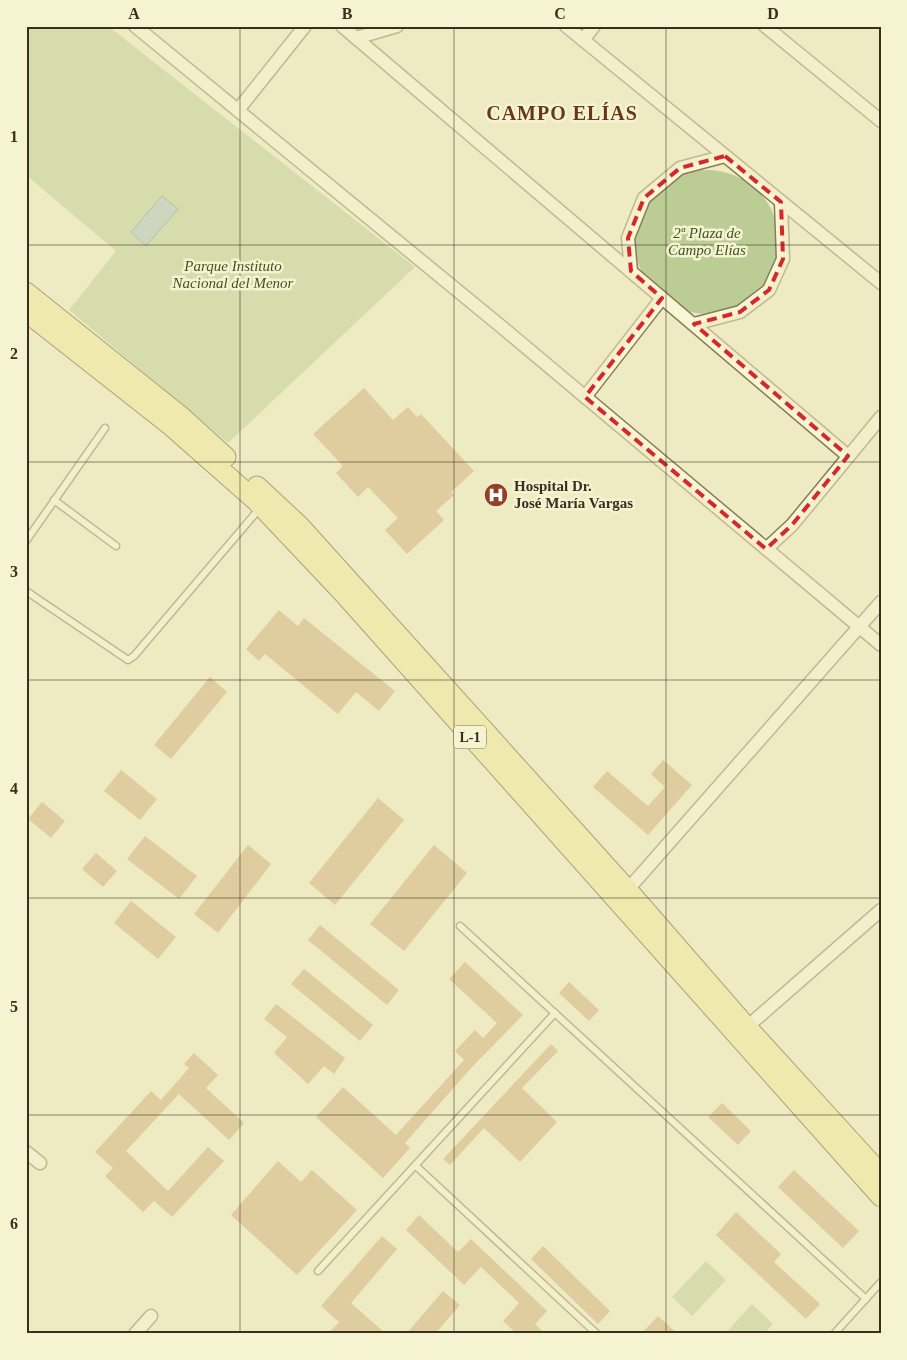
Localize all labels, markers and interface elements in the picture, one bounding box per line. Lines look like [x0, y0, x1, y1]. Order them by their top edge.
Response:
text: A [128, 5, 140, 22]
text: B [342, 5, 353, 22]
text: C [554, 5, 566, 22]
text: D [767, 5, 779, 22]
district label: CAMPO ELÍAS [486, 102, 638, 124]
text: 1 [10, 128, 18, 145]
park label: 2ª Plaza de Campo Elías [668, 225, 746, 258]
park label: Parque Instituto Nacional del Menor [172, 258, 294, 291]
text: 2 [10, 345, 18, 362]
place label: Hospital Dr. José María Vargas [514, 478, 633, 511]
hospital icon: Hospital Dr. José María Vargas [483, 482, 509, 508]
text: 3 [10, 563, 18, 580]
road number: L-1 [454, 726, 486, 749]
text: 4 [10, 780, 18, 797]
text: 5 [10, 998, 18, 1015]
text: 6 [10, 1215, 18, 1232]

